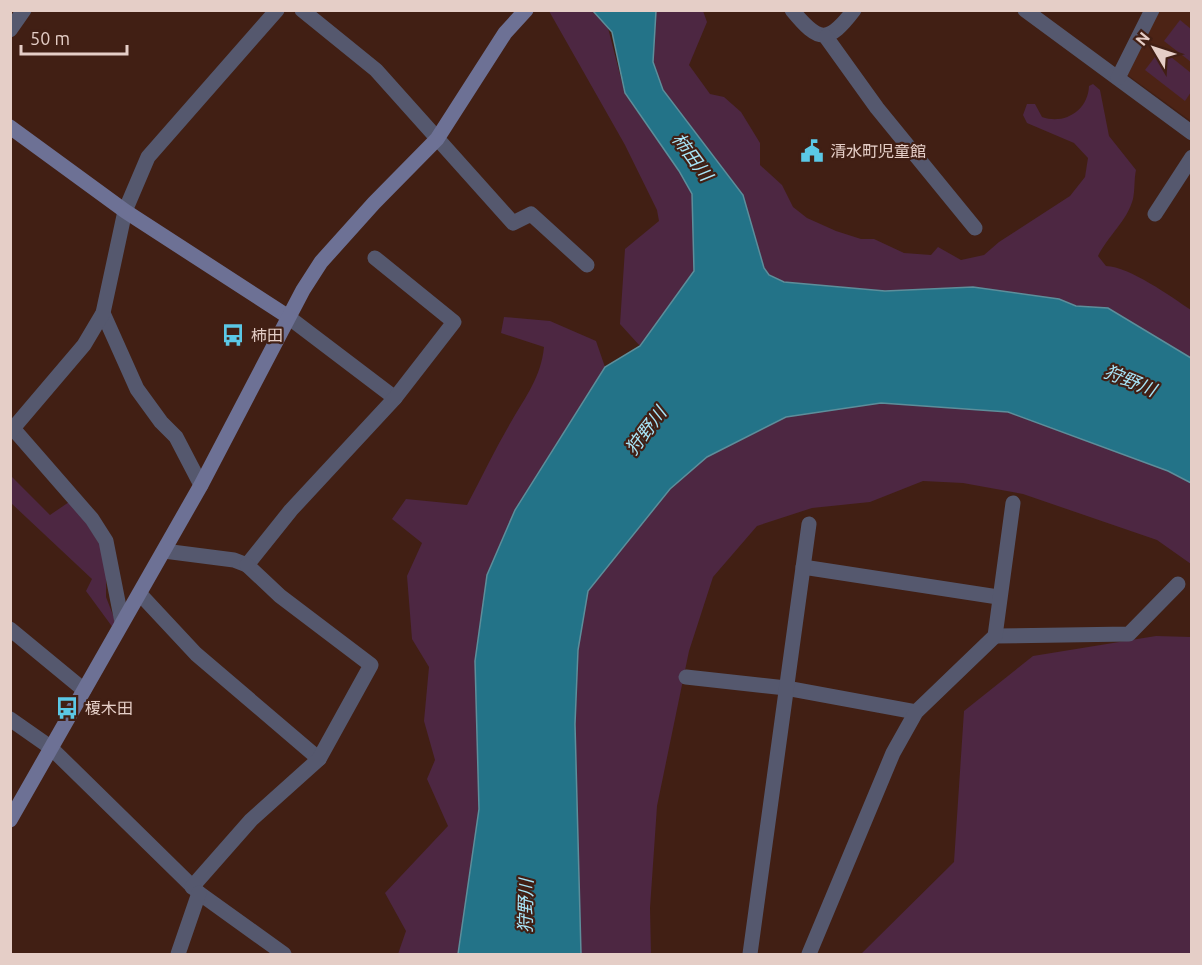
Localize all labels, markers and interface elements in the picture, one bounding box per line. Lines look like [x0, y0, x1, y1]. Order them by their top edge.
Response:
scale bar [21, 18, 128, 56]
north arrow [1124, 18, 1184, 78]
text: 50 m [30, 28, 70, 48]
text: N [1132, 28, 1153, 49]
water label: 柿田川 [669, 129, 718, 186]
public building icon: 清水町児童館 [799, 138, 825, 164]
place label: 清水町児童館 [830, 142, 926, 160]
bus stop icon: 柿田 [220, 322, 246, 348]
place label: 柿田 [251, 326, 283, 344]
water label: 狩野川 [1102, 361, 1161, 400]
water label: 狩野川 [621, 401, 671, 458]
bus stop icon: 榎木田 [54, 695, 80, 721]
place label: 榎木田 [85, 699, 133, 717]
water label: 狩野川 [515, 877, 536, 933]

